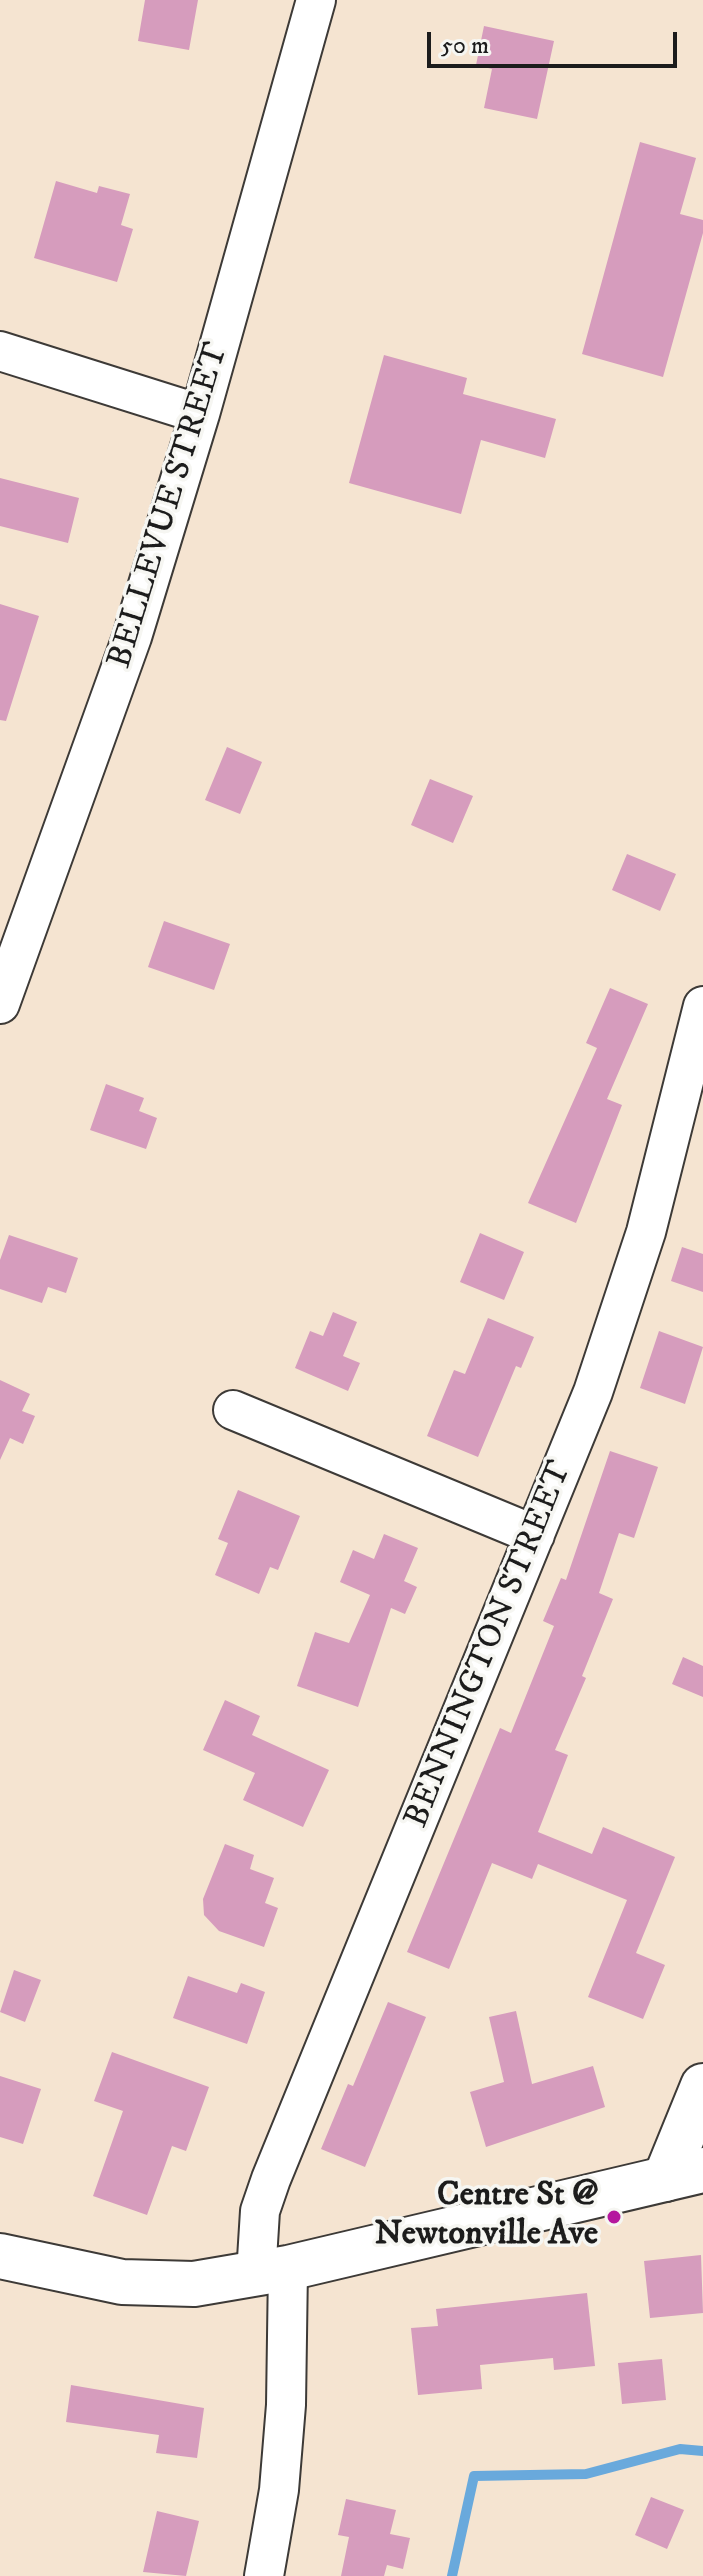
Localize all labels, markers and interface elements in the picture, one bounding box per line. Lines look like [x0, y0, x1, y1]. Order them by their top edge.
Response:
scale bar [431, 16, 681, 66]
text: 50 m [441, 31, 489, 61]
street label: BELLEVUE STREET [101, 338, 239, 674]
street label: BENNINGTON STREET [398, 1456, 582, 1834]
place label: Centre St @ Newtonville Ave [375, 2177, 598, 2256]
marker: Centre St @ Newtonville Ave [605, 2208, 623, 2226]

